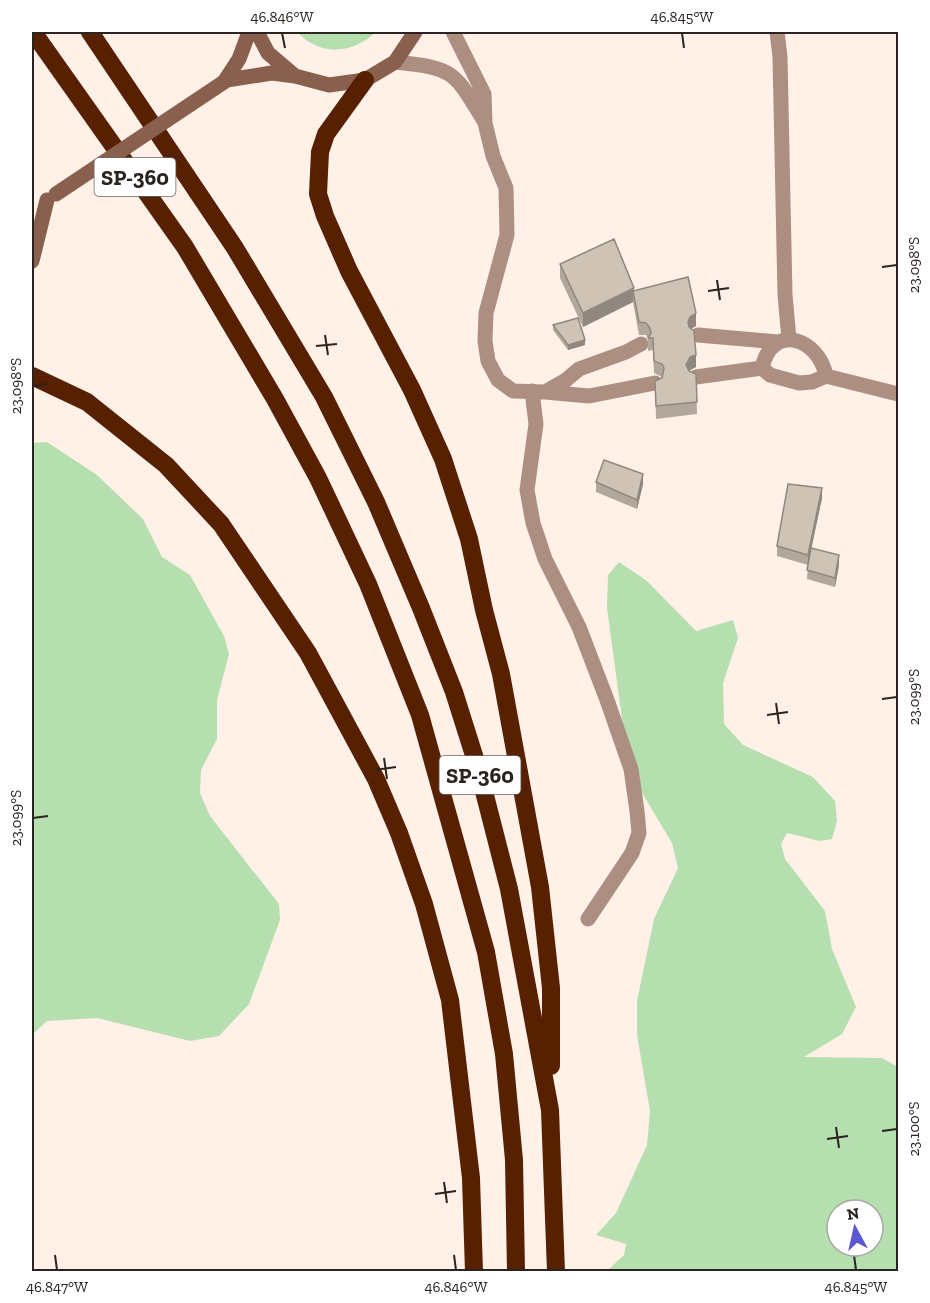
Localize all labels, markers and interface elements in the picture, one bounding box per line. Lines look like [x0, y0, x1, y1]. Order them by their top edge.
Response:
text: 46.846°W [250, 8, 314, 26]
text: 46.845°W [651, 8, 713, 26]
road number: SP-360 [94, 158, 176, 196]
text: 23.098°S [905, 237, 923, 293]
text: 23.098°S [7, 358, 25, 414]
text: 23.099°S [905, 669, 923, 725]
road number: SP-360 [440, 756, 520, 794]
text: 23.099°S [7, 790, 25, 846]
text: 23.100°S [905, 1101, 923, 1157]
north arrow [825, 1198, 885, 1258]
text: N [846, 1203, 860, 1224]
text: 46.847°W [26, 1278, 88, 1296]
text: 46.846°W [424, 1278, 488, 1296]
text: 46.845°W [825, 1278, 887, 1296]

